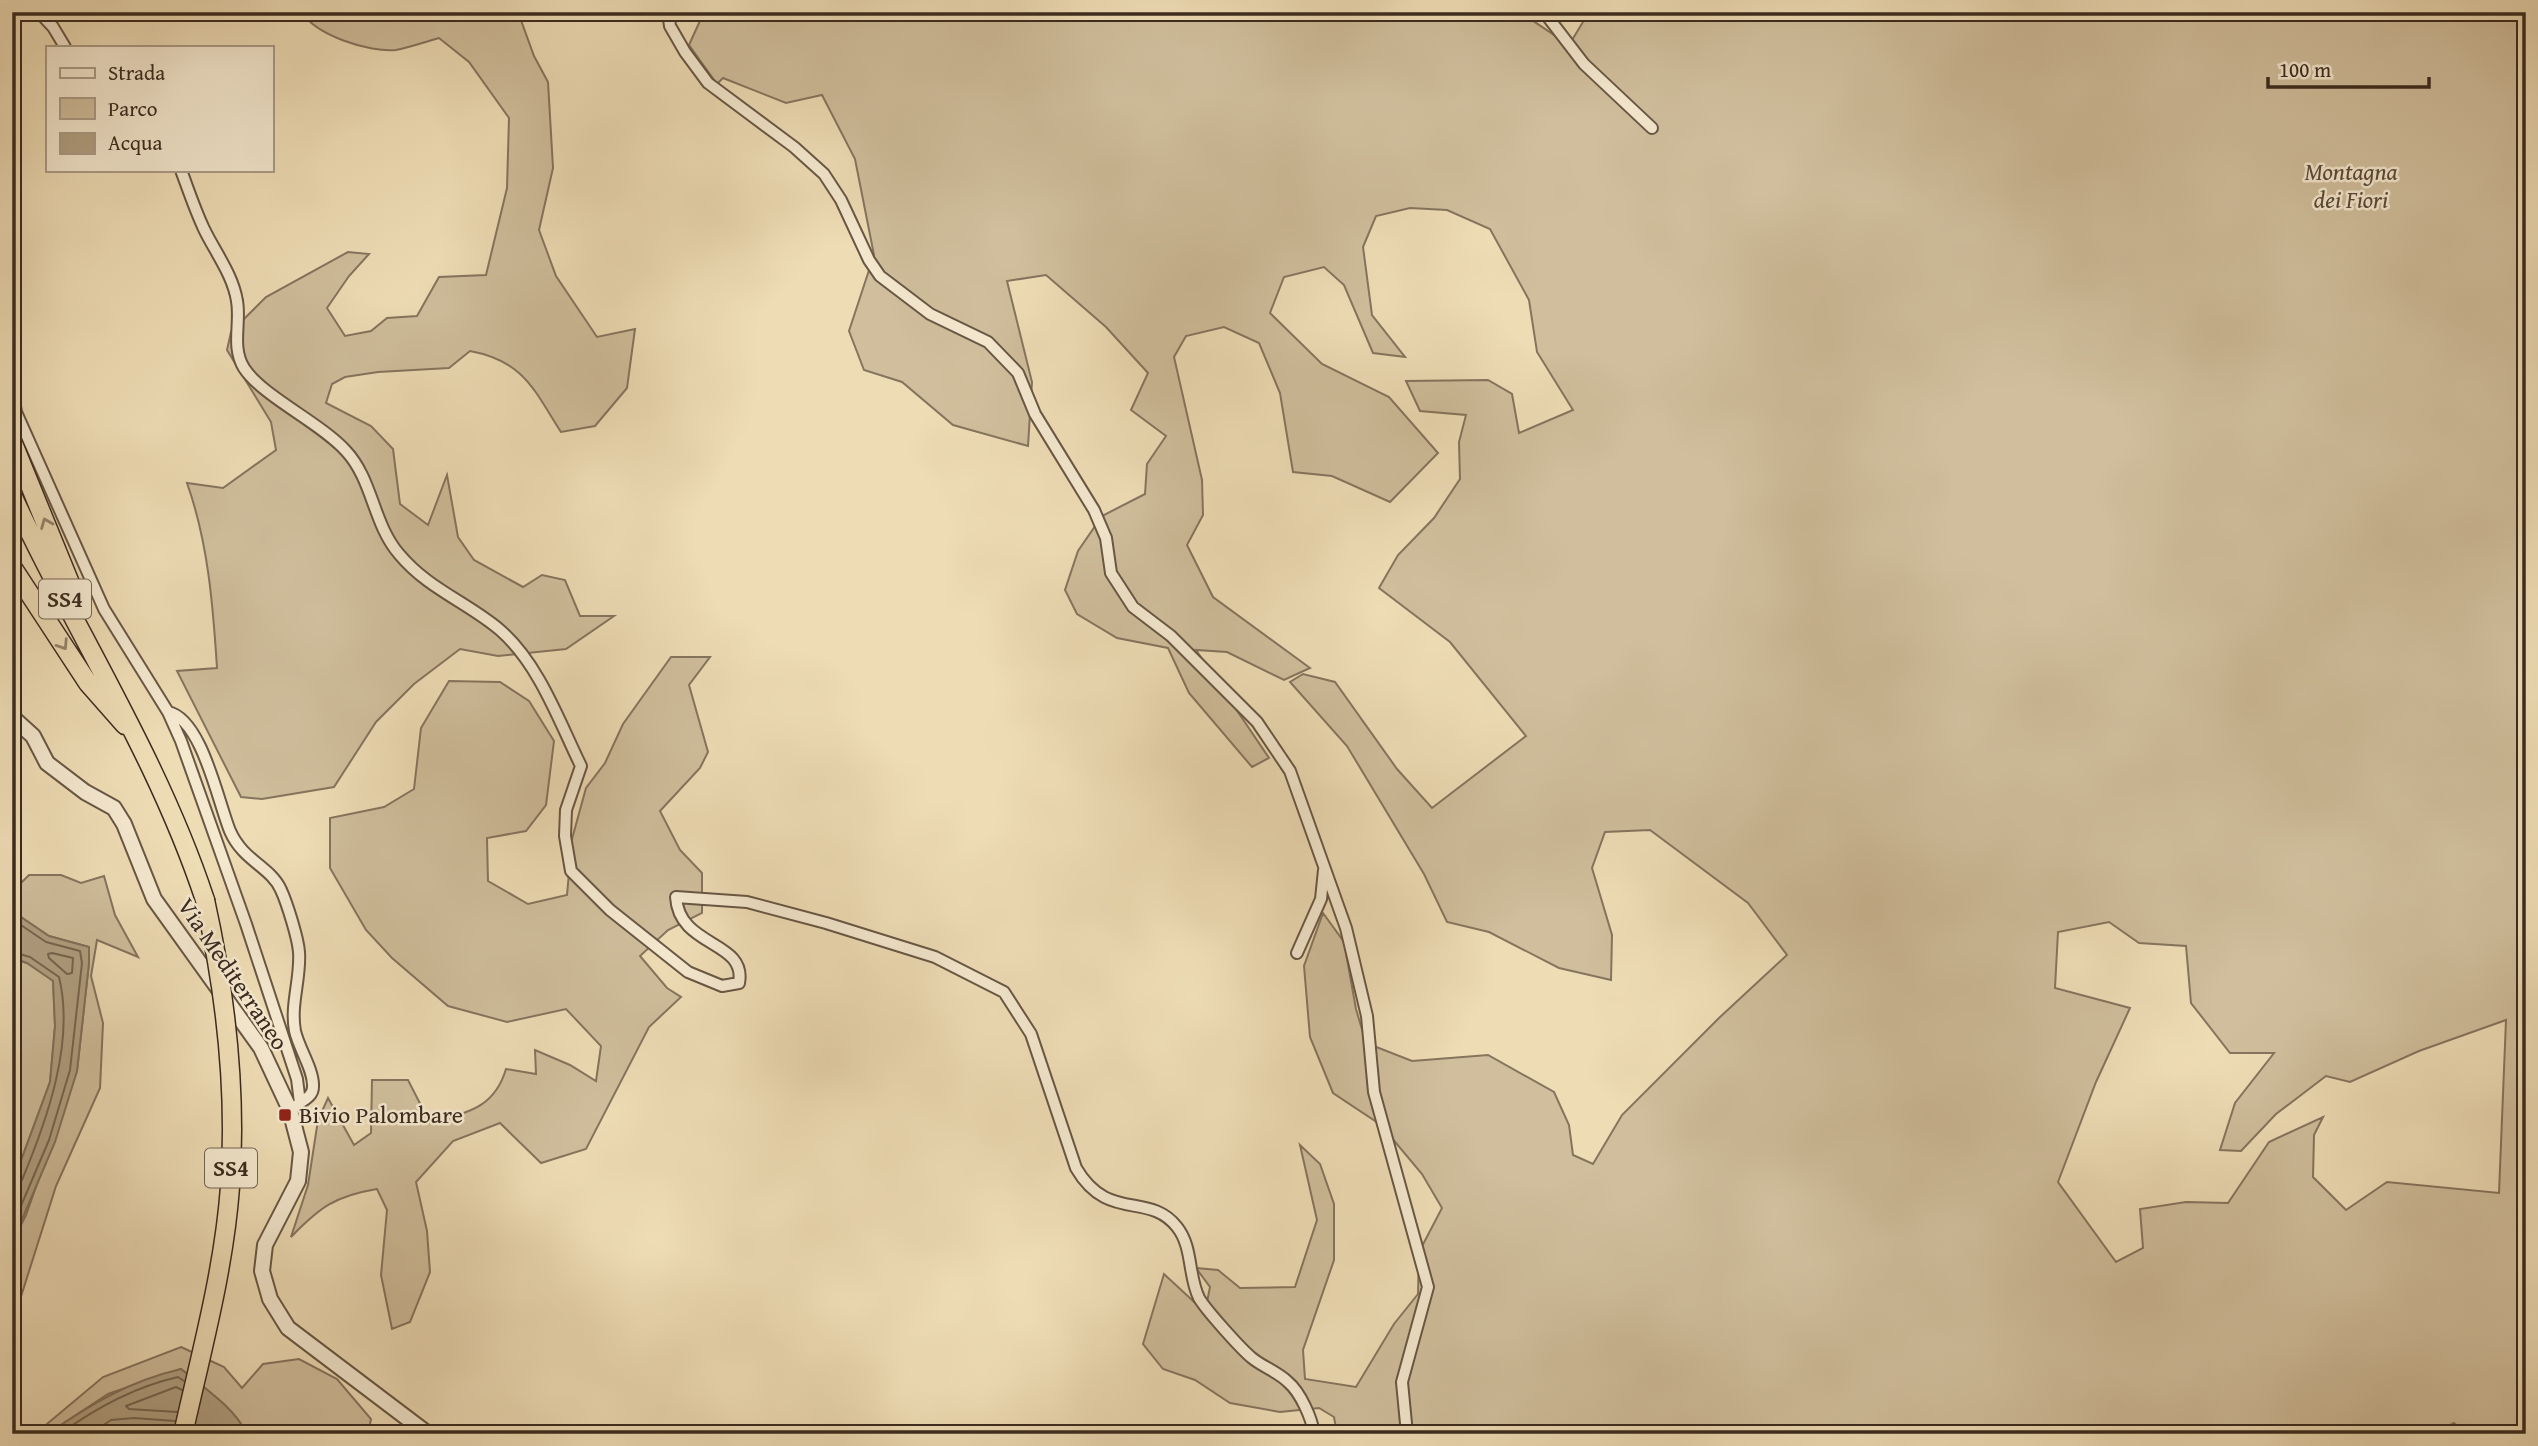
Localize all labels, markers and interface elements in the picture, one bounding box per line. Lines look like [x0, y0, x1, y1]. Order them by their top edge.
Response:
legend [46, 46, 273, 172]
scale bar [2268, 46, 2430, 90]
text: 100 m [2279, 54, 2331, 85]
text: Strada [108, 57, 165, 88]
text: Parco [108, 93, 158, 124]
text: Acqua [108, 127, 162, 158]
park label: Montagna dei Fiori [2304, 154, 2398, 217]
one-way arrow [40, 518, 54, 530]
road number: SS4 [39, 580, 91, 618]
one-way arrow [54, 637, 67, 650]
street label: Via Mediterraneo [169, 890, 297, 1057]
place label: Bivio Palombare [299, 1097, 463, 1132]
marker: Bivio Palombare [277, 1107, 293, 1123]
road number: SS4 [205, 1148, 257, 1188]

